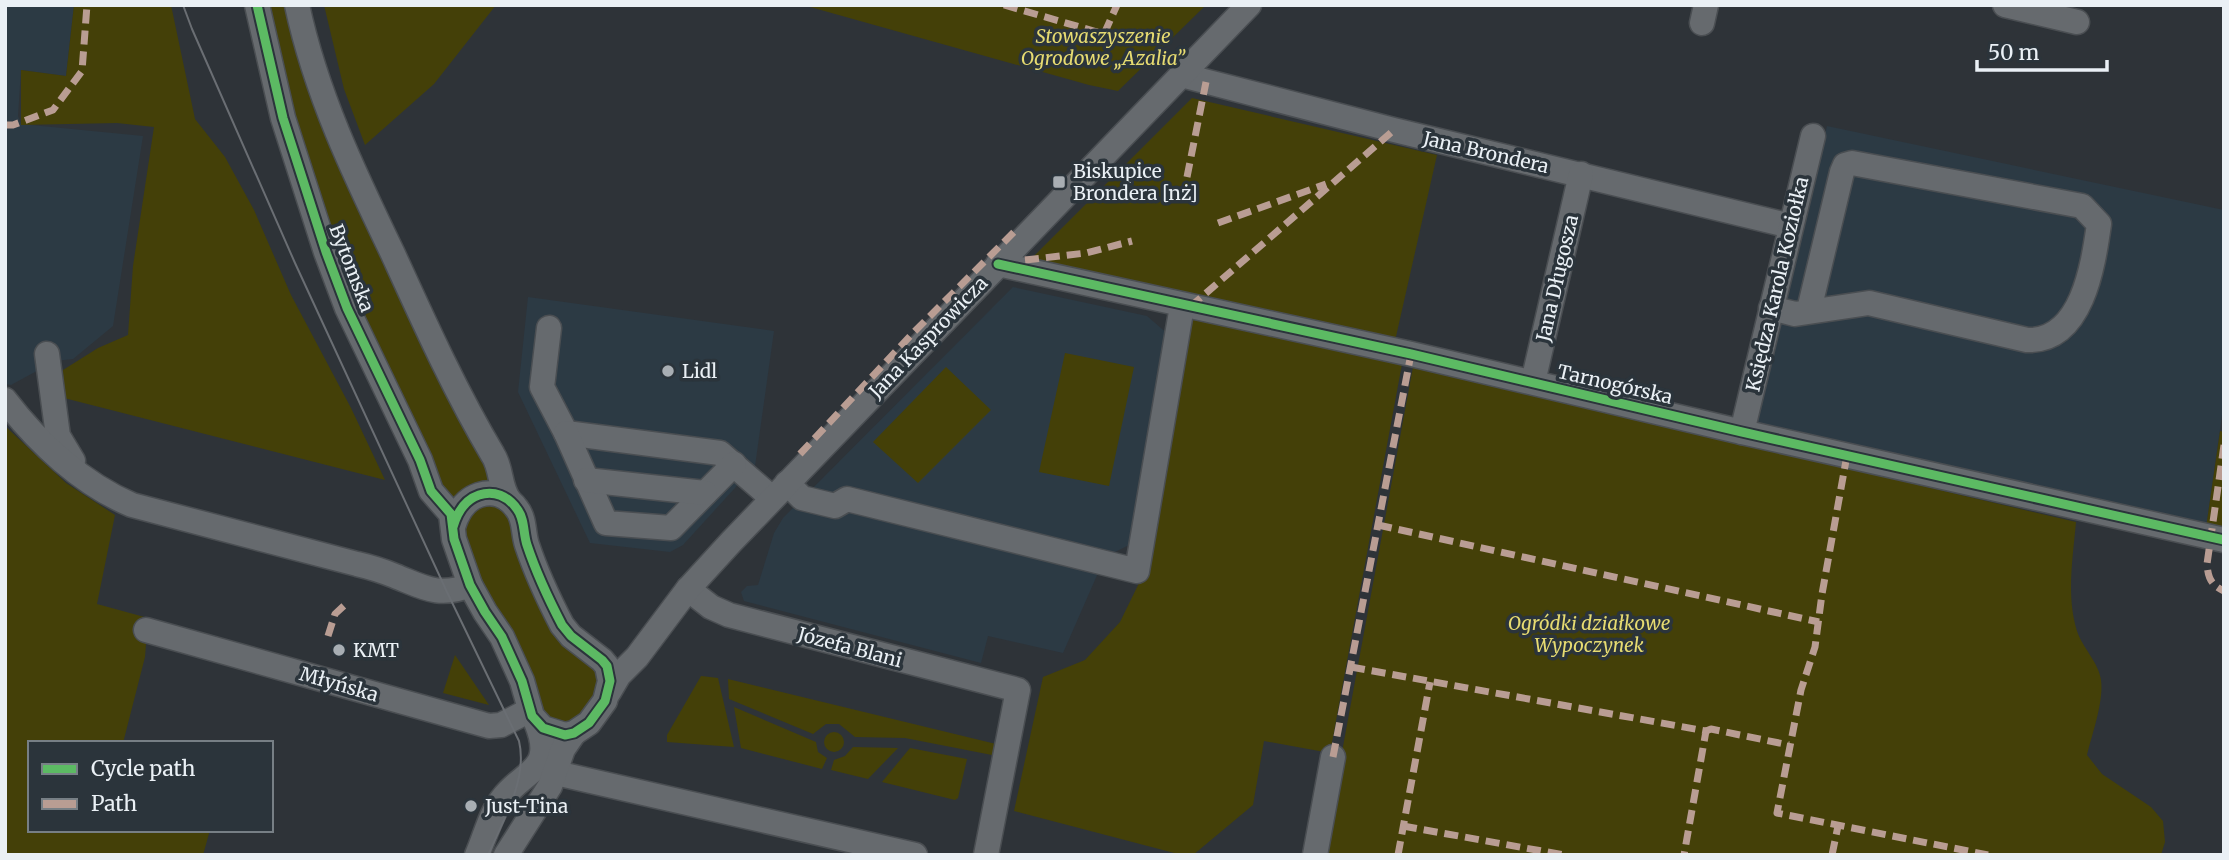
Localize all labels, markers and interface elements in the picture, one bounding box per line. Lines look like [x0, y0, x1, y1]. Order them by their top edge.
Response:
park label: Stowaszyszenie Ogrodowe „Azalia” [1021, 24, 1186, 70]
scale bar [1977, 28, 2106, 72]
text: 50 m [1988, 39, 2039, 66]
street label: Jana Brondera [1420, 126, 1551, 178]
place label: Biskupice Brondera [nż] [1073, 159, 1198, 205]
marker: Biskupice Brondera [nż] [1051, 174, 1067, 190]
street label: Księdza Karola Koziołka [1741, 174, 1813, 394]
street label: Jana Długosza [1531, 212, 1583, 345]
street label: Bytomska [324, 221, 380, 315]
street label: Jana Kasprowicza [863, 271, 992, 404]
place label: Lidl [682, 359, 717, 383]
street label: Tarnogórska [1555, 359, 1675, 409]
marker: Lidl [660, 363, 676, 379]
park label: Ogródki działkowe Wypoczynek [1508, 611, 1671, 657]
street label: Józefa Blani [794, 621, 905, 672]
place label: KMT [353, 638, 399, 662]
marker: KMT [331, 642, 347, 658]
street label: Młyńska [297, 661, 381, 707]
legend [28, 741, 273, 832]
text: Cycle path [91, 755, 195, 782]
text: Path [91, 790, 137, 817]
place label: Just-Tina [484, 794, 568, 818]
marker: Just-Tina [463, 798, 479, 814]

